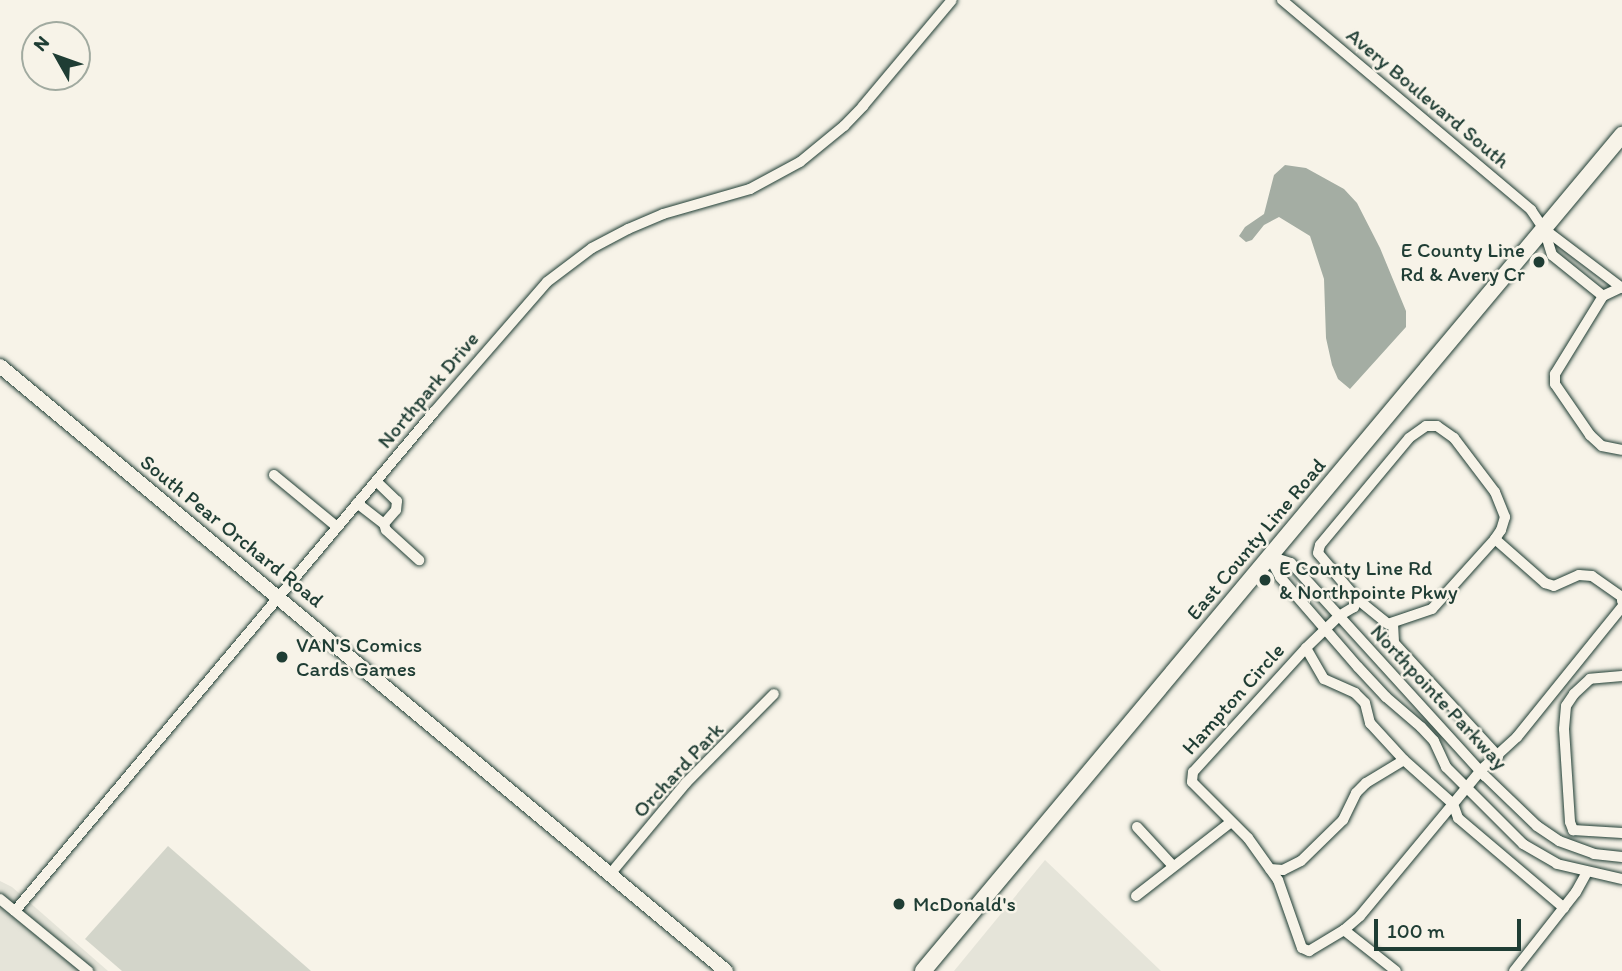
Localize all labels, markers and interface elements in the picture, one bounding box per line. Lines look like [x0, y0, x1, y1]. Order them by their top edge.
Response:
north arrow [21, 21, 91, 91]
street label: Avery Boulevard South [1341, 22, 1515, 174]
text: N [28, 31, 54, 56]
place label: E County Line Rd & Avery Cr [1401, 237, 1525, 287]
marker: E County Line Rd & Avery Cr [1531, 254, 1547, 270]
street label: Northpark Drive [372, 327, 484, 453]
street label: South Pear Orchard Road [136, 450, 328, 612]
street label: East County Line Road [1181, 453, 1331, 625]
place label: E County Line Rd & Northpointe Pkwy [1279, 555, 1458, 605]
marker: E County Line Rd & Northpointe Pkwy [1257, 572, 1273, 588]
street label: Northpointe Parkway [1365, 619, 1513, 775]
place label: VAN'S Comics Cards Games [296, 632, 422, 682]
street label: Hampton Circle [1176, 638, 1290, 760]
marker: VAN'S Comics Cards Games [274, 649, 290, 665]
street label: Orchard Park [628, 717, 728, 823]
place label: McDonald's [913, 891, 1016, 917]
marker: McDonald's [891, 896, 907, 912]
scale bar [1377, 904, 1524, 948]
text: 100 m [1387, 918, 1445, 943]

